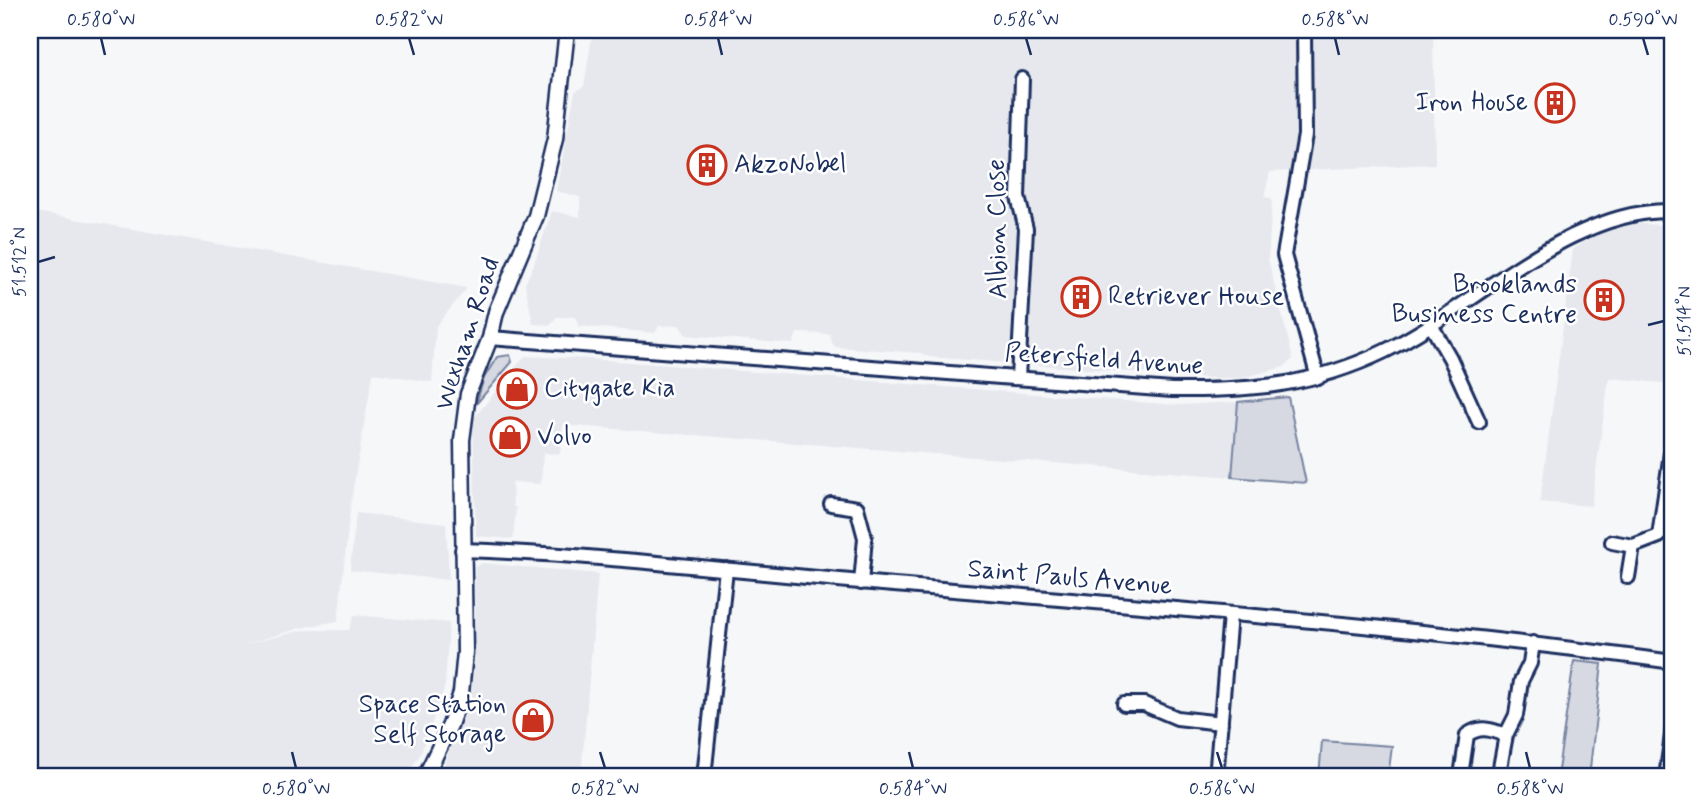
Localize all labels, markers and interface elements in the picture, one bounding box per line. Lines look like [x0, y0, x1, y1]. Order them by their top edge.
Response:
text: 0.580°W [67, 8, 135, 32]
text: 0.582°W [375, 8, 443, 32]
text: 0.584°W [684, 8, 752, 32]
text: 0.586°W [993, 8, 1059, 32]
text: 0.588°W [1301, 8, 1369, 32]
text: 0.590°W [1608, 8, 1678, 32]
building icon: Iron House [1534, 82, 1576, 124]
place label: Iron House [1415, 86, 1528, 120]
building icon: AkzoNobel [686, 144, 728, 186]
place label: AkzoNobel [734, 148, 846, 182]
street label: Albion Close [980, 159, 1016, 299]
text: 51.512°N [8, 227, 32, 297]
street label: Wexham Road [427, 253, 509, 415]
place label: Brooklands Business Centre [1392, 268, 1577, 332]
building icon: Retriever House [1060, 276, 1102, 318]
building icon: Brooklands Business Centre [1583, 279, 1625, 321]
place label: Retriever House [1108, 280, 1284, 314]
text: 51.514°N [1673, 286, 1697, 356]
street label: Petersfield Avenue [1004, 336, 1204, 384]
shop icon: Citygate Kia [496, 368, 538, 410]
place label: Citygate Kia [544, 372, 675, 406]
shop icon: Volvo [489, 416, 531, 458]
place label: Volvo [537, 420, 592, 454]
street label: Saint Pauls Avenue [966, 552, 1174, 604]
place label: Space Station Self Storage [359, 688, 506, 752]
shop icon: Space Station Self Storage [512, 699, 554, 741]
text: 0.580°W [262, 777, 330, 801]
text: 0.582°W [571, 777, 639, 801]
text: 0.584°W [879, 777, 947, 801]
text: 0.586°W [1189, 777, 1255, 801]
text: 0.588°W [1496, 777, 1564, 801]

